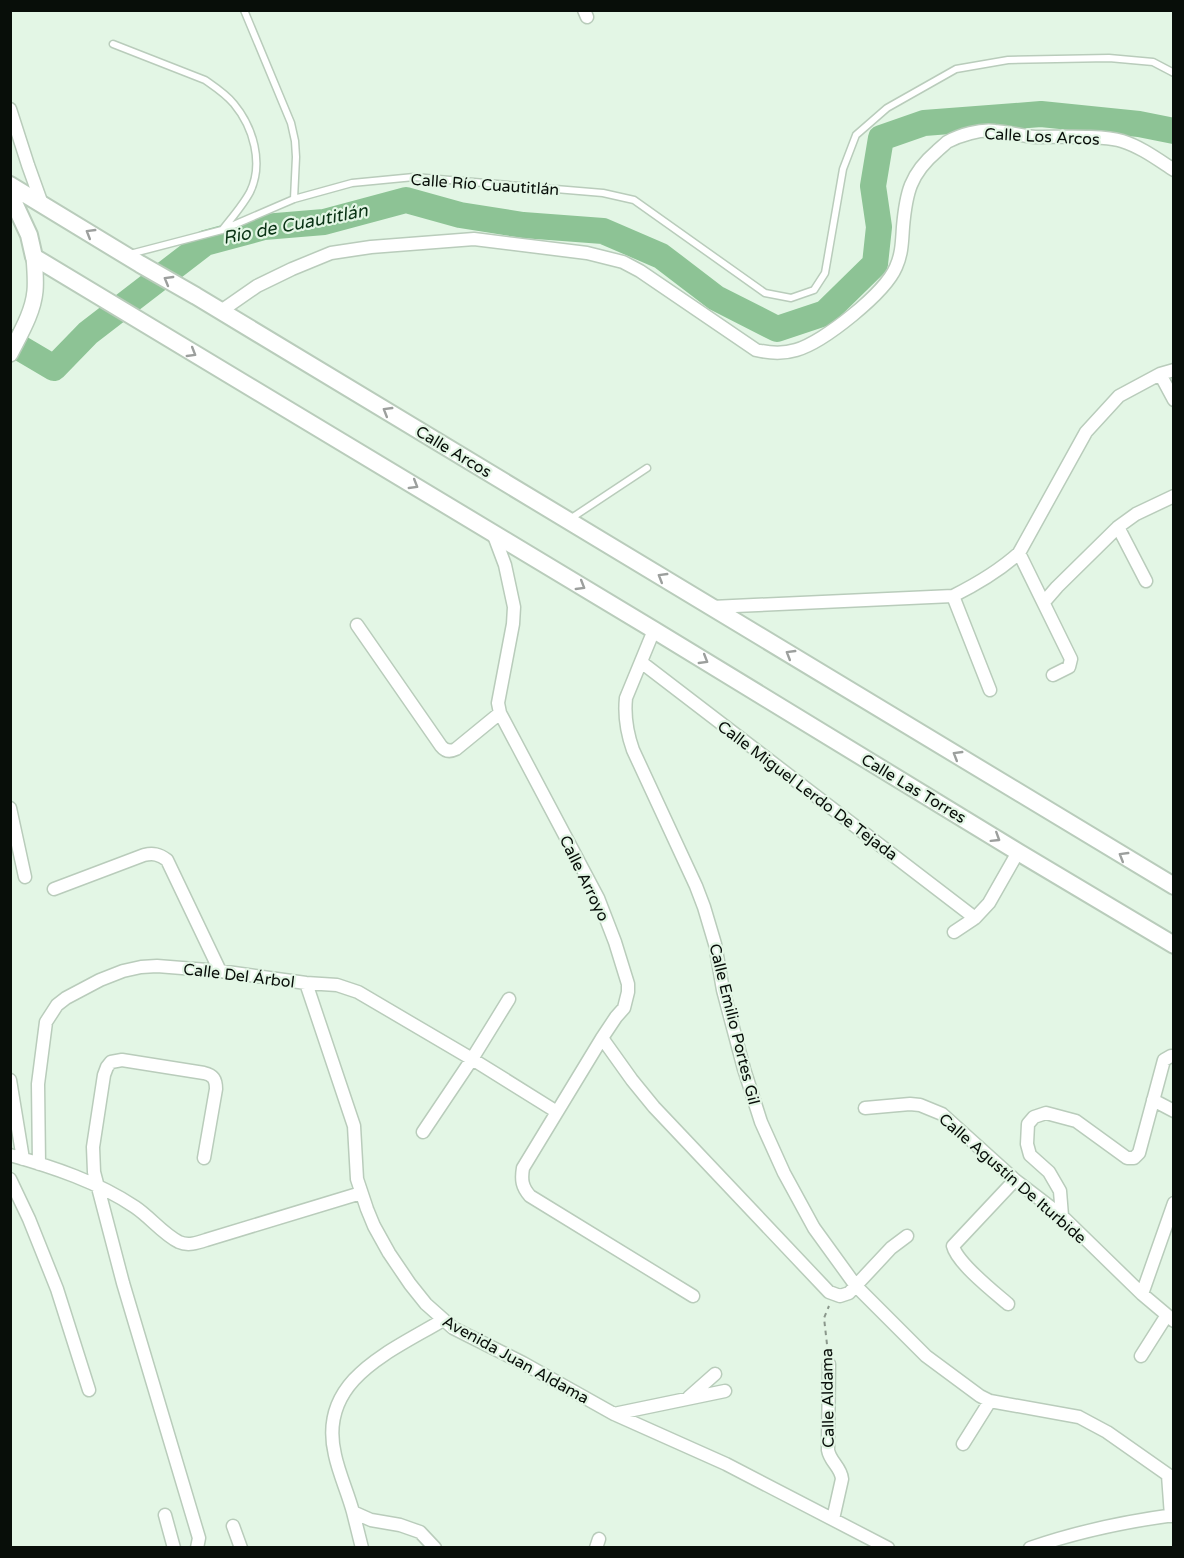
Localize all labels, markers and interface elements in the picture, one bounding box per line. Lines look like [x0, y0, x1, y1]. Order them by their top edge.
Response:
street label: Calle Los Arcos [984, 124, 1100, 150]
street label: Calle Río Cuautitlán [410, 170, 560, 200]
water label: Rio de Cuautitlán [221, 199, 370, 249]
one-way arrow [86, 229, 96, 241]
one-way arrow [164, 275, 174, 287]
one-way arrow [186, 346, 196, 357]
one-way arrow [383, 406, 393, 418]
street label: Calle Arcos [412, 421, 495, 482]
one-way arrow [408, 478, 418, 490]
one-way arrow [658, 572, 668, 584]
one-way arrow [575, 578, 585, 590]
one-way arrow [786, 650, 796, 662]
one-way arrow [698, 653, 708, 665]
street label: Calle Miguel Lerdo De Tejada [713, 716, 902, 865]
street label: Calle Las Torres [858, 750, 969, 828]
one-way arrow [953, 751, 963, 762]
one-way arrow [990, 831, 1000, 843]
street label: Calle Arroyo [555, 832, 613, 925]
one-way arrow [1119, 851, 1129, 863]
street label: Calle Emilio Portes Gil [704, 942, 764, 1107]
street label: Calle Del Árbol [182, 959, 296, 993]
street label: Calle Agustín De Iturbide [934, 1109, 1090, 1248]
street label: Avenida Juan Aldama [439, 1311, 592, 1408]
street label: Calle Aldama [817, 1348, 839, 1448]

